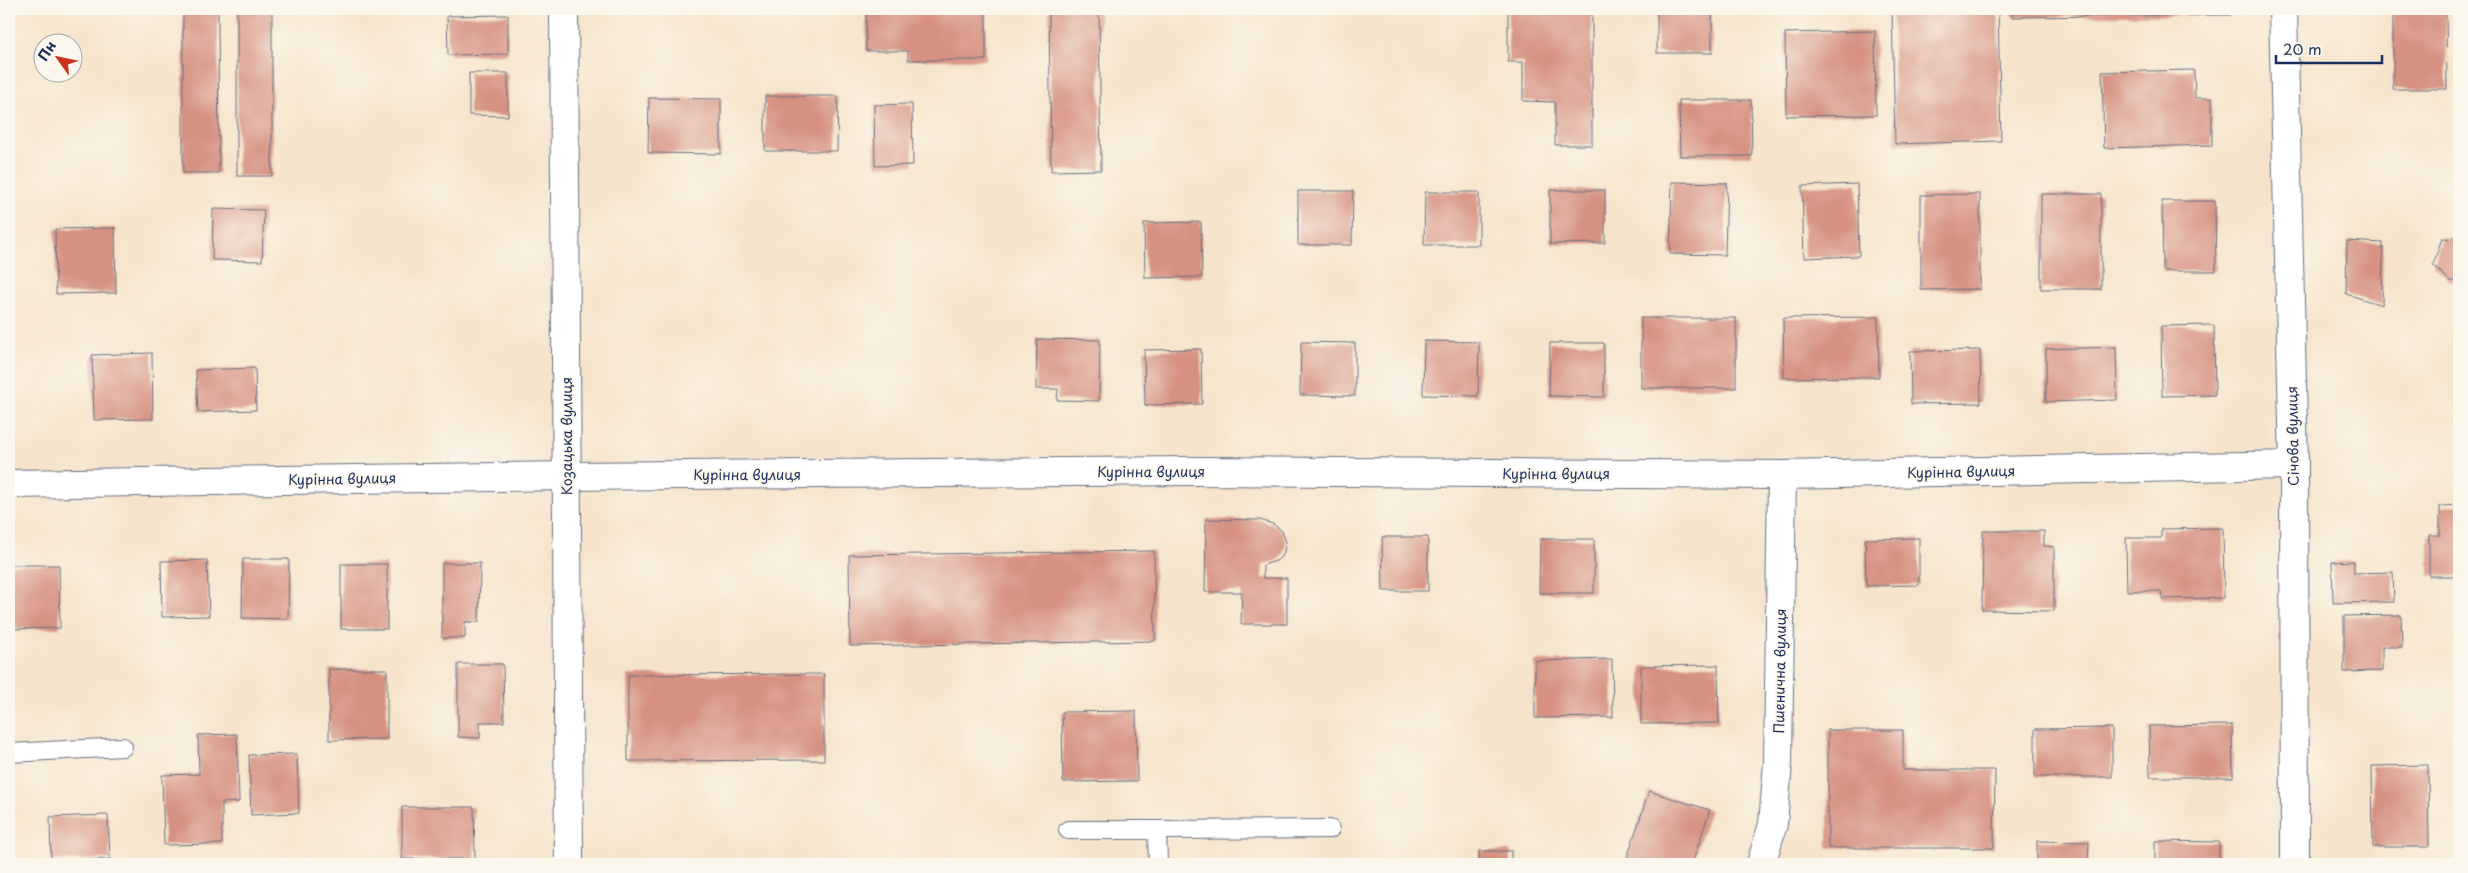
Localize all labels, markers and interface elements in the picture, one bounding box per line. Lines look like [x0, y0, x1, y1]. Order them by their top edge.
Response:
north arrow [32, 32, 82, 82]
scale bar [2276, 32, 2382, 64]
text: Пн [32, 36, 61, 65]
text: 20 m [2283, 37, 2322, 60]
street label: Козацька вулиця [556, 377, 577, 495]
street label: Січова вулиця [2281, 386, 2304, 486]
street label: Курінна вулиця [1907, 460, 2015, 483]
street label: Курінна вулиця [1097, 461, 1205, 482]
street label: Курінна вулиця [1502, 463, 1610, 484]
street label: Курінна вулиця [693, 464, 801, 485]
street label: Курінна вулиця [288, 467, 396, 490]
street label: Пшенична вулиця [1768, 608, 1791, 734]

